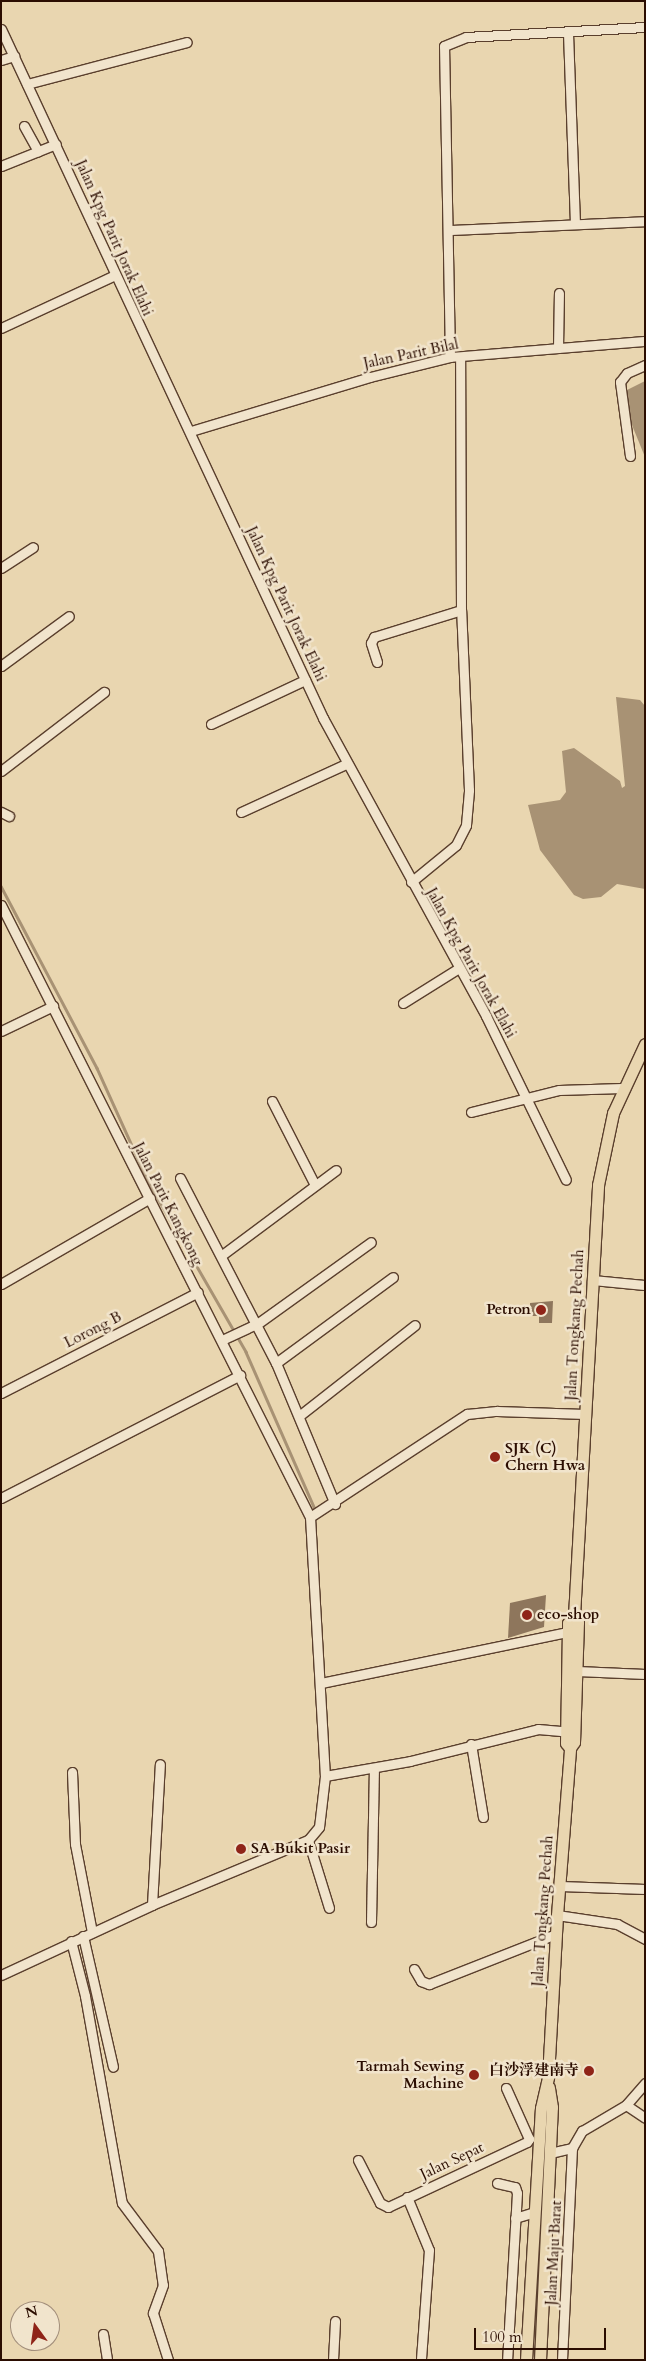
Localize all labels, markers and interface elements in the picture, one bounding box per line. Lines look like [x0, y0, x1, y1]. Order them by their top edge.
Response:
street label: Jalan Kpg Parit Jorak Elahi [71, 157, 157, 319]
street label: Jalan Parit Bilal [362, 335, 460, 373]
street label: Jalan Kpg Parit Jorak Elahi [242, 524, 330, 684]
street label: Jalan Kpg Parit Jorak Elahi [422, 885, 520, 1041]
street label: Jalan Parit Kangkong [129, 1139, 207, 1269]
street label: Jalan Tongkang Pechah [562, 1249, 588, 1401]
place label: Petron [486, 1301, 531, 1319]
marker: Petron [535, 1304, 547, 1316]
street label: Lorong B [61, 1308, 125, 1352]
place label: SJK (C) Chern Hwa [505, 1439, 585, 1474]
marker: SJK (C) Chern Hwa [489, 1451, 501, 1463]
place label: eco-shop [537, 1606, 599, 1624]
marker: eco-shop [521, 1609, 533, 1621]
street label: Jalan Tongkang Pechah [529, 1835, 557, 1987]
place label: SA Bukit Pasir [251, 1840, 350, 1858]
marker: SA Bukit Pasir [235, 1843, 247, 1855]
place label: Tarmah Sewing Machine [356, 2057, 464, 2092]
place label: 白沙浮建南寺 [489, 2062, 579, 2080]
marker: 白沙浮建南寺 [583, 2065, 595, 2077]
marker: Tarmah Sewing Machine [468, 2069, 480, 2081]
street label: Jalan Sepat [417, 2138, 487, 2184]
street label: Jalan Maju Barat [542, 2200, 566, 2306]
north arrow [10, 2301, 60, 2351]
text: N [23, 2301, 40, 2323]
scale bar [476, 2318, 608, 2350]
text: 100 m [482, 2327, 522, 2347]

